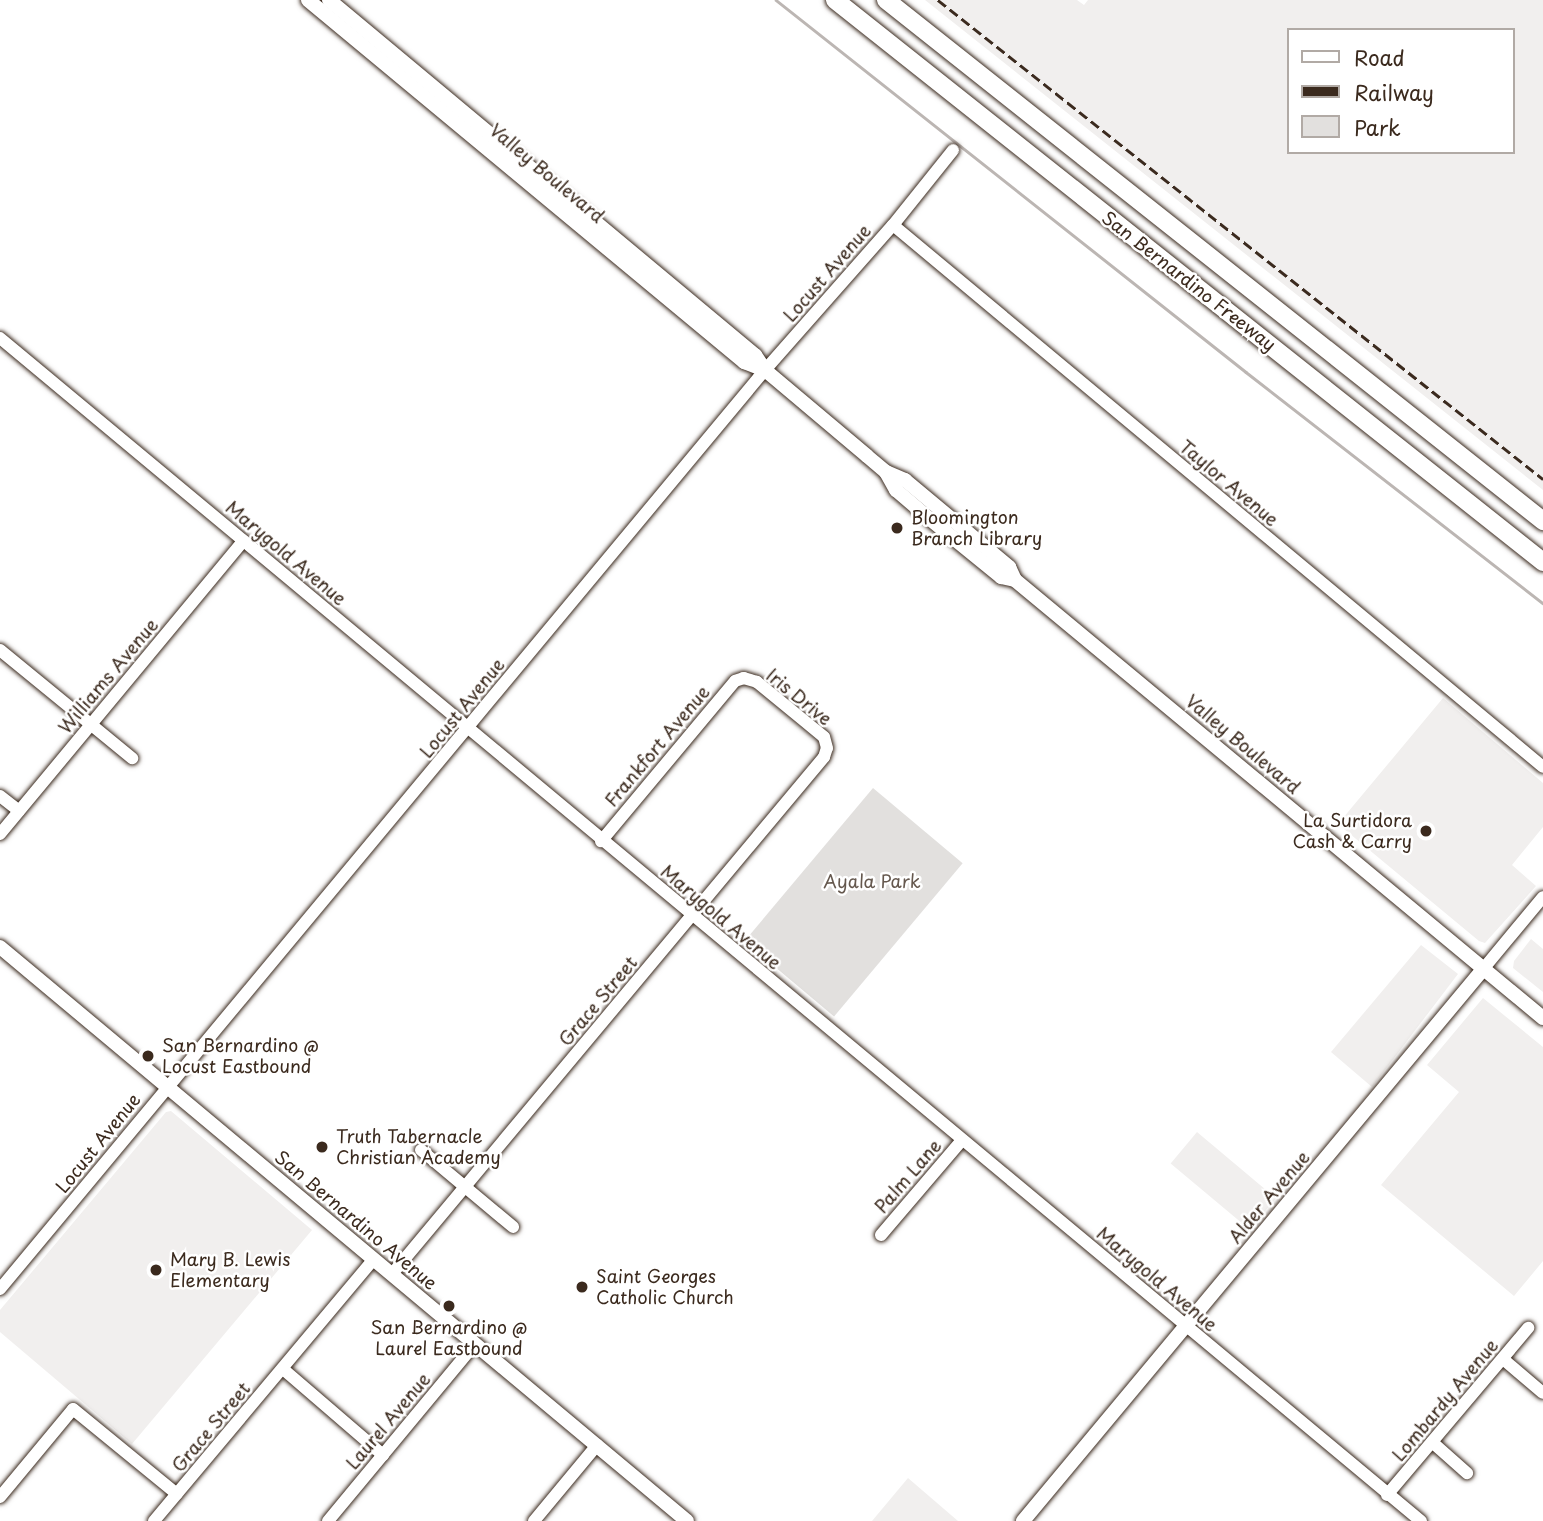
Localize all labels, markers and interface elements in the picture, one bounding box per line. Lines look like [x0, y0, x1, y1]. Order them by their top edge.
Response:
legend [1288, 28, 1515, 154]
text: Road [1354, 41, 1405, 73]
text: Railway [1354, 76, 1434, 108]
text: Park [1354, 111, 1401, 143]
street label: Valley Boulevard [485, 119, 609, 227]
street label: San Bernardino Freeway [1098, 206, 1280, 356]
street label: Locust Avenue [779, 220, 875, 326]
street label: Taylor Avenue [1175, 435, 1283, 531]
street label: Marygold Avenue [222, 496, 350, 610]
place label: Bloomington Branch Library [911, 507, 1041, 550]
marker: Bloomington Branch Library [889, 520, 905, 536]
street label: Williams Avenue [54, 615, 162, 737]
street label: Locust Avenue [415, 654, 509, 762]
street label: Iris Drive [762, 664, 836, 730]
street label: Frankfort Avenue [600, 681, 714, 811]
street label: Valley Boulevard [1181, 690, 1305, 798]
place label: La Surtidora Cash & Carry [1293, 810, 1412, 852]
marker: La Surtidora Cash & Carry [1418, 823, 1434, 839]
street label: Marygold Avenue [657, 860, 785, 974]
park label: Ayala Park [823, 870, 921, 892]
street label: Grace Street [554, 951, 642, 1051]
place label: San Bernardino @ Locust Eastbound [162, 1035, 319, 1078]
marker: San Bernardino @ Locust Eastbound [140, 1048, 156, 1064]
street label: Locust Avenue [51, 1089, 145, 1197]
place label: Truth Tabernacle Christian Academy [336, 1126, 502, 1168]
street label: Palm Lane [870, 1135, 946, 1217]
marker: Truth Tabernacle Christian Academy [314, 1139, 330, 1155]
street label: San Bernardino Avenue [271, 1146, 441, 1294]
street label: Alder Avenue [1224, 1147, 1314, 1247]
street label: Marygold Avenue [1093, 1222, 1221, 1336]
place label: Mary B. Lewis Elementary [170, 1249, 290, 1292]
marker: Mary B. Lewis Elementary [148, 1262, 164, 1278]
place label: Saint Georges Catholic Church [596, 1266, 735, 1308]
marker: Saint Georges Catholic Church [574, 1279, 590, 1295]
marker: San Bernardino @ Laurel Eastbound [441, 1298, 457, 1314]
place label: San Bernardino @ Laurel Eastbound [370, 1317, 528, 1360]
street label: Lombardy Avenue [1387, 1334, 1503, 1466]
street label: Laurel Avenue [341, 1368, 435, 1474]
street label: Grace Street [167, 1377, 255, 1477]

